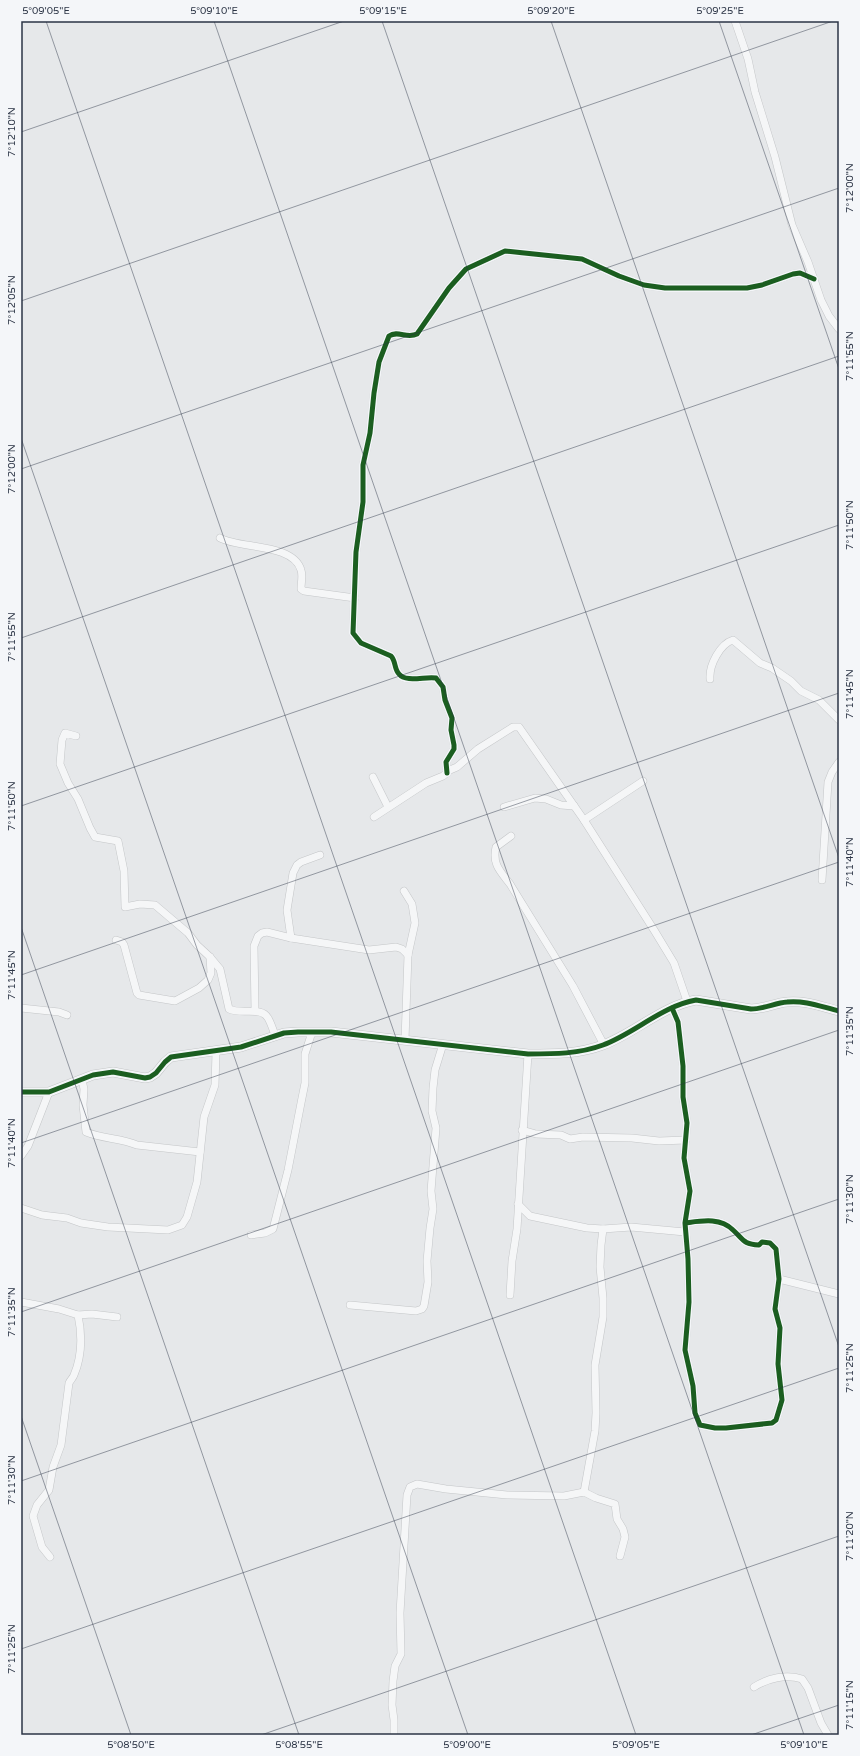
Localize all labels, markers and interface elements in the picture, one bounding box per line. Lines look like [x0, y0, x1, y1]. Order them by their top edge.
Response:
text: 5°09'05"E [22, 5, 70, 17]
text: 5°09'10"E [190, 5, 238, 17]
text: 5°09'15"E [359, 5, 407, 17]
text: 5°09'20"E [527, 5, 575, 17]
text: 5°09'25"E [696, 5, 744, 17]
text: 7°12'10"N [6, 107, 18, 157]
text: 7°12'00"N [844, 163, 856, 213]
text: 7°12'05"N [6, 275, 18, 325]
text: 7°11'55"N [844, 331, 856, 381]
text: 7°12'00"N [6, 444, 18, 494]
text: 7°11'50"N [844, 500, 856, 550]
text: 7°11'55"N [6, 612, 18, 662]
text: 7°11'45"N [844, 669, 856, 719]
text: 7°11'50"N [6, 781, 18, 831]
text: 7°11'40"N [844, 837, 856, 887]
text: 7°11'45"N [6, 950, 18, 1000]
text: 7°11'35"N [844, 1006, 856, 1056]
text: 7°11'40"N [6, 1118, 18, 1168]
text: 7°11'30"N [844, 1174, 856, 1224]
text: 7°11'35"N [6, 1287, 18, 1337]
text: 7°11'25"N [844, 1343, 856, 1393]
text: 7°11'30"N [6, 1455, 18, 1505]
text: 7°11'20"N [844, 1511, 856, 1561]
text: 7°11'25"N [6, 1624, 18, 1674]
text: 7°11'15"N [844, 1680, 856, 1730]
text: 5°08'50"E [107, 1739, 155, 1751]
text: 5°08'55"E [275, 1739, 323, 1751]
text: 5°09'00"E [443, 1739, 491, 1751]
text: 5°09'05"E [612, 1739, 660, 1751]
text: 5°09'10"E [780, 1739, 828, 1751]

